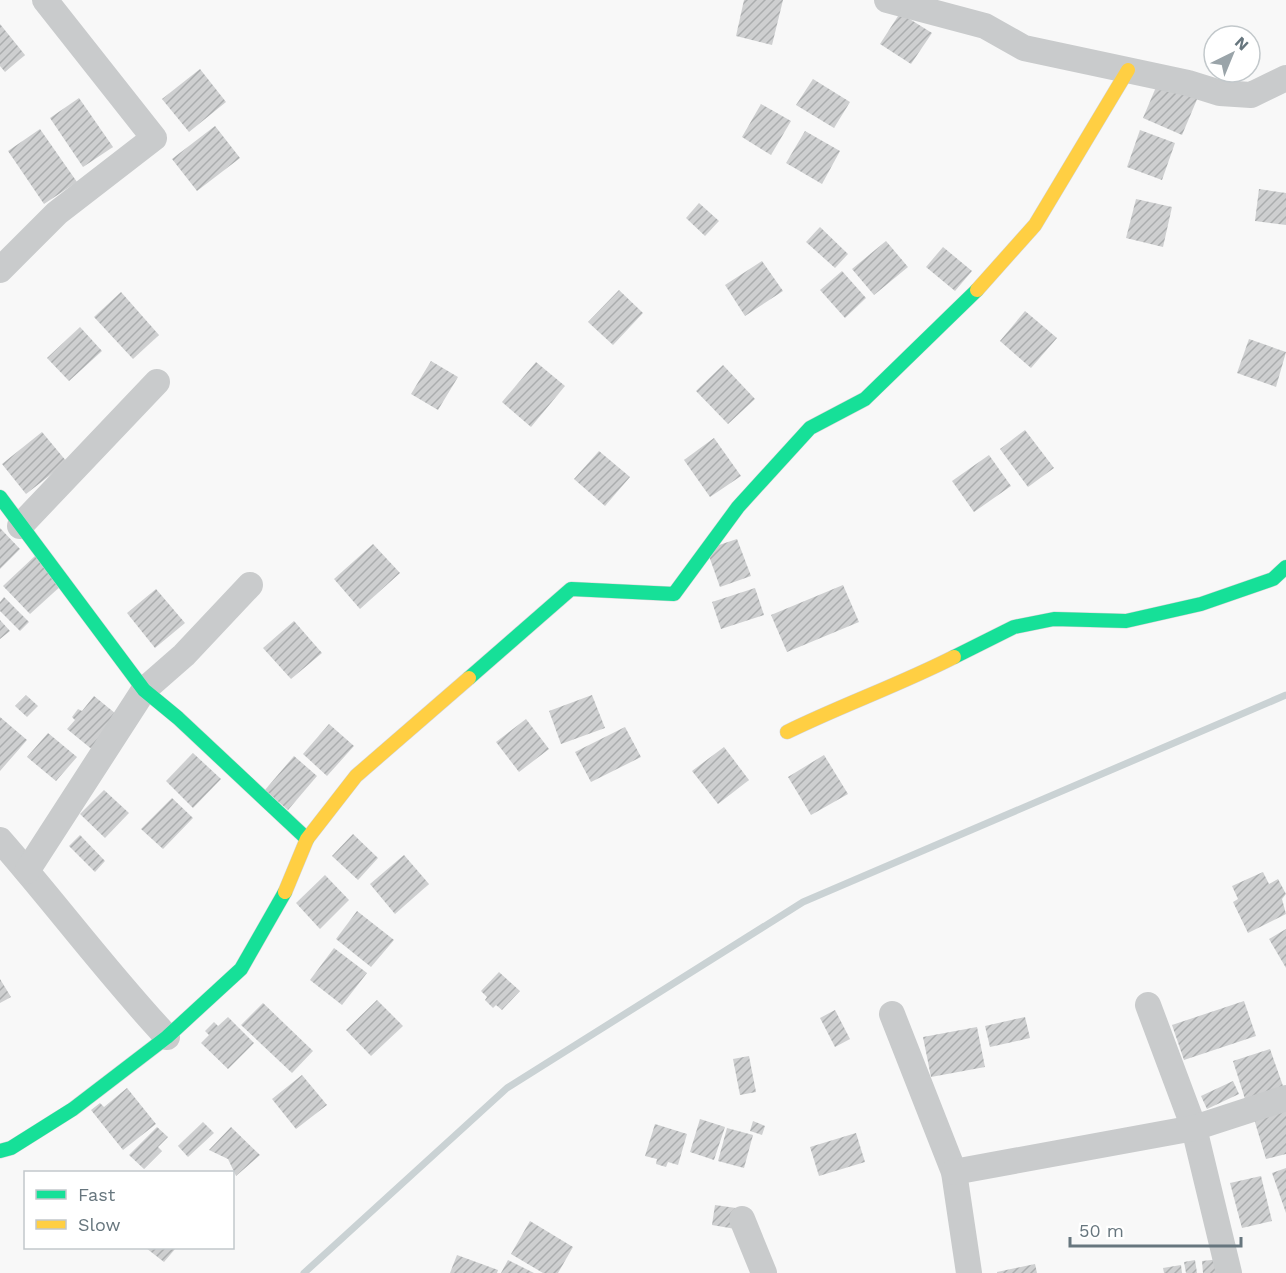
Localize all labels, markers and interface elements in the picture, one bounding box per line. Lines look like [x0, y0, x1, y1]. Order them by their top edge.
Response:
north arrow [1202, 24, 1262, 84]
text: N [1231, 32, 1253, 54]
legend [24, 1171, 234, 1249]
text: Fast [78, 1184, 116, 1205]
scale bar [1070, 1210, 1241, 1248]
text: Slow [78, 1214, 121, 1235]
text: 50 m [1079, 1220, 1124, 1241]

